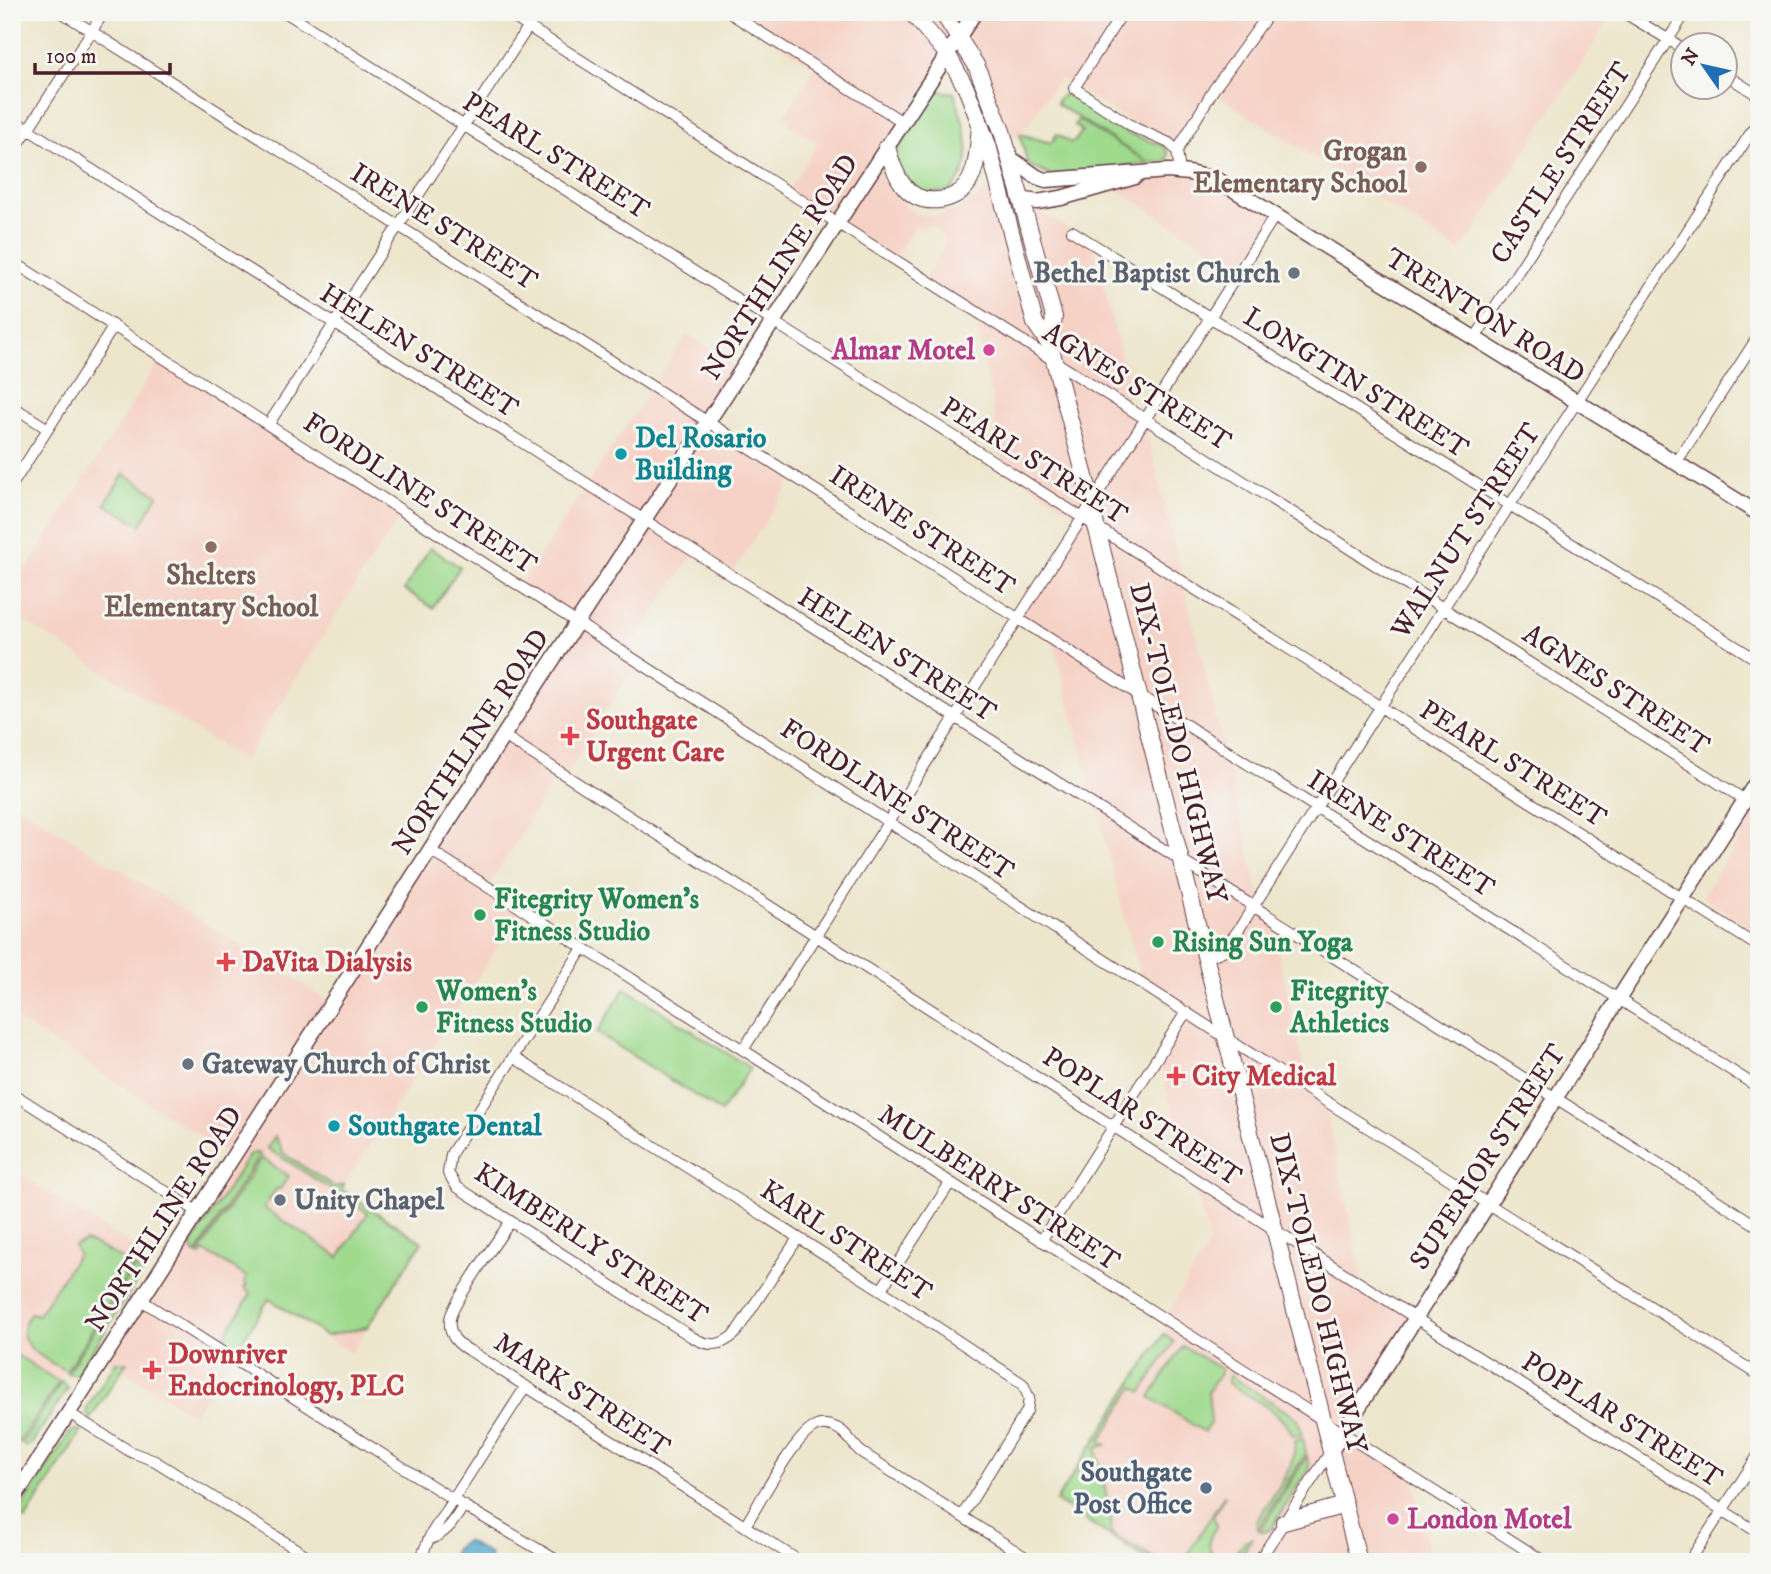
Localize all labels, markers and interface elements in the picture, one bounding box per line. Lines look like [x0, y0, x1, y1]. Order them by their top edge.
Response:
scale bar [35, 32, 170, 76]
north arrow [1670, 32, 1740, 102]
text: 100 m [46, 44, 97, 70]
text: N [1677, 44, 1705, 70]
street label: CASTLE STREET [1483, 55, 1639, 271]
street label: PEARL STREET [456, 84, 656, 228]
place label: Grogan Elementary School [1193, 134, 1408, 201]
street label: NORTHLINE ROAD [694, 147, 866, 387]
street label: IRENE STREET [344, 155, 544, 299]
marker: Grogan Elementary School [1413, 159, 1429, 175]
street label: TRENTON ROAD [1379, 240, 1591, 392]
place label: Bethel Baptist Church [1033, 256, 1280, 291]
marker: Bethel Baptist Church [1286, 265, 1302, 281]
street label: HELEN STREET [313, 276, 525, 426]
street label: LONGTIN STREET [1237, 300, 1475, 466]
street label: AGNES STREET [1036, 315, 1238, 459]
place label: Almar Motel [831, 333, 976, 368]
marker: Almar Motel [981, 342, 997, 358]
street label: PEARL STREET [934, 389, 1134, 533]
street label: FORDLINE STREET [297, 405, 543, 583]
street label: WALNUT STREET [1383, 417, 1549, 646]
place label: Del Rosario Building [635, 421, 767, 488]
marker: Del Rosario Building [613, 446, 629, 462]
street label: IRENE STREET [823, 458, 1021, 604]
marker: Shelters Elementary School [203, 539, 219, 555]
place label: Shelters Elementary School [104, 558, 319, 625]
street label: DIX-TOLEDO HIGHWAY [1121, 579, 1235, 907]
street label: HELEN STREET [791, 580, 1003, 730]
street label: AGNES STREET [1516, 616, 1716, 764]
street label: NORTHLINE ROAD [385, 622, 557, 862]
street label: PEARL STREET [1413, 692, 1613, 836]
place label: Southgate Urgent Care [586, 703, 725, 770]
street label: FORDLINE STREET [774, 711, 1020, 889]
marker: Southgate Urgent Care [560, 726, 580, 746]
street label: IRENE STREET [1301, 762, 1501, 906]
place label: Fitegrity Women's Fitness Studio [494, 882, 700, 949]
marker: Fitegrity Women's Fitness Studio [472, 907, 488, 923]
place label: Rising Sun Yoga [1172, 925, 1354, 960]
marker: Rising Sun Yoga [1150, 934, 1166, 950]
place label: DaVita Dialysis [242, 945, 413, 980]
marker: DaVita Dialysis [216, 952, 236, 972]
place label: Women's Fitness Studio [435, 974, 592, 1041]
place label: Fitegrity Athletics [1289, 974, 1390, 1041]
marker: Women's Fitness Studio [414, 999, 430, 1015]
marker: Fitegrity Athletics [1268, 999, 1284, 1015]
street label: SUPERIOR STREET [1402, 1038, 1574, 1276]
street label: POPLAR STREET [1036, 1040, 1248, 1194]
place label: Gateway Church of Christ [202, 1047, 490, 1082]
marker: Gateway Church of Christ [180, 1056, 196, 1072]
place label: City Medical [1192, 1059, 1337, 1094]
marker: City Medical [1166, 1066, 1186, 1086]
street label: MULBERRY STREET [872, 1097, 1126, 1279]
street label: NORTHLINE ROAD [78, 1099, 250, 1339]
place label: Southgate Dental [348, 1109, 542, 1144]
marker: Southgate Dental [326, 1118, 342, 1134]
street label: DIX-TOLEDO HIGHWAY [1261, 1129, 1375, 1457]
street label: KIMBERLY STREET [468, 1155, 714, 1333]
street label: KARL STREET [754, 1172, 938, 1310]
place label: Unity Chapel [294, 1183, 445, 1218]
marker: Unity Chapel [272, 1192, 288, 1208]
street label: MARK STREET [487, 1325, 677, 1465]
place label: Downriver Endocrinology, PLC [168, 1337, 405, 1404]
street label: POPLAR STREET [1515, 1344, 1729, 1496]
marker: Downriver Endocrinology, PLC [142, 1360, 162, 1380]
place label: Southgate Post Office [1073, 1455, 1192, 1522]
marker: Southgate Post Office [1198, 1480, 1214, 1496]
place label: London Motel [1407, 1502, 1572, 1537]
marker: London Motel [1385, 1511, 1401, 1527]

